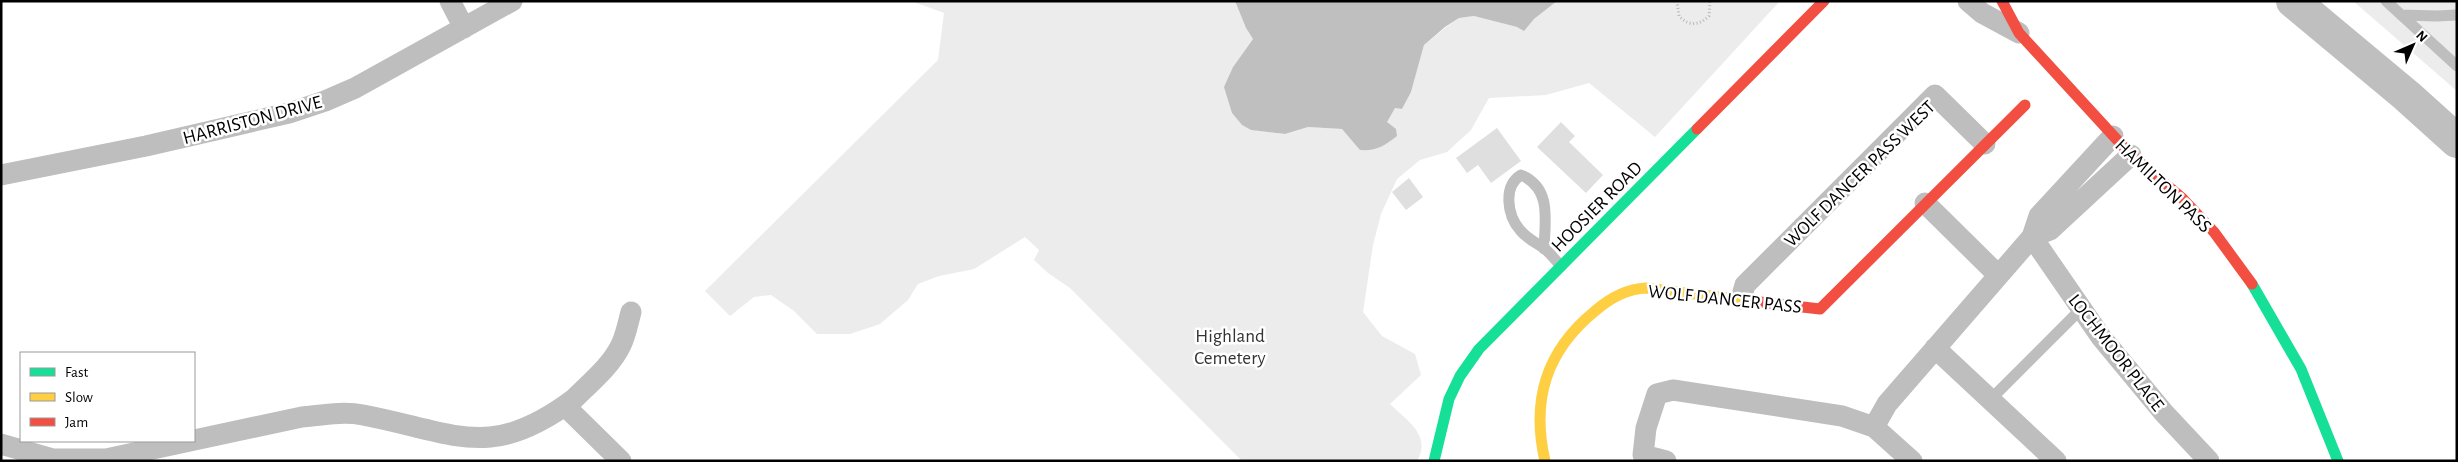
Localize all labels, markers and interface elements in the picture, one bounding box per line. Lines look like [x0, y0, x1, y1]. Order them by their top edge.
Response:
north arrow [2388, 20, 2438, 70]
text: N [2413, 28, 2430, 45]
street label: HARRISTON DRIVE [181, 93, 324, 148]
street label: WOLF DANCER PASS WEST [1781, 97, 1939, 251]
street label: HAMILTON PASS [2111, 136, 2215, 237]
street label: HOOSIER ROAD [1548, 158, 1646, 256]
street label: WOLF DANCER PASS [1647, 282, 1803, 317]
street label: LOCHMOOR PLACE [2064, 291, 2167, 415]
park label: Highland Cemetery [1194, 327, 1266, 368]
legend [20, 352, 195, 442]
text: Fast [65, 365, 89, 380]
text: Slow [65, 390, 93, 405]
text: Jam [65, 415, 88, 430]

